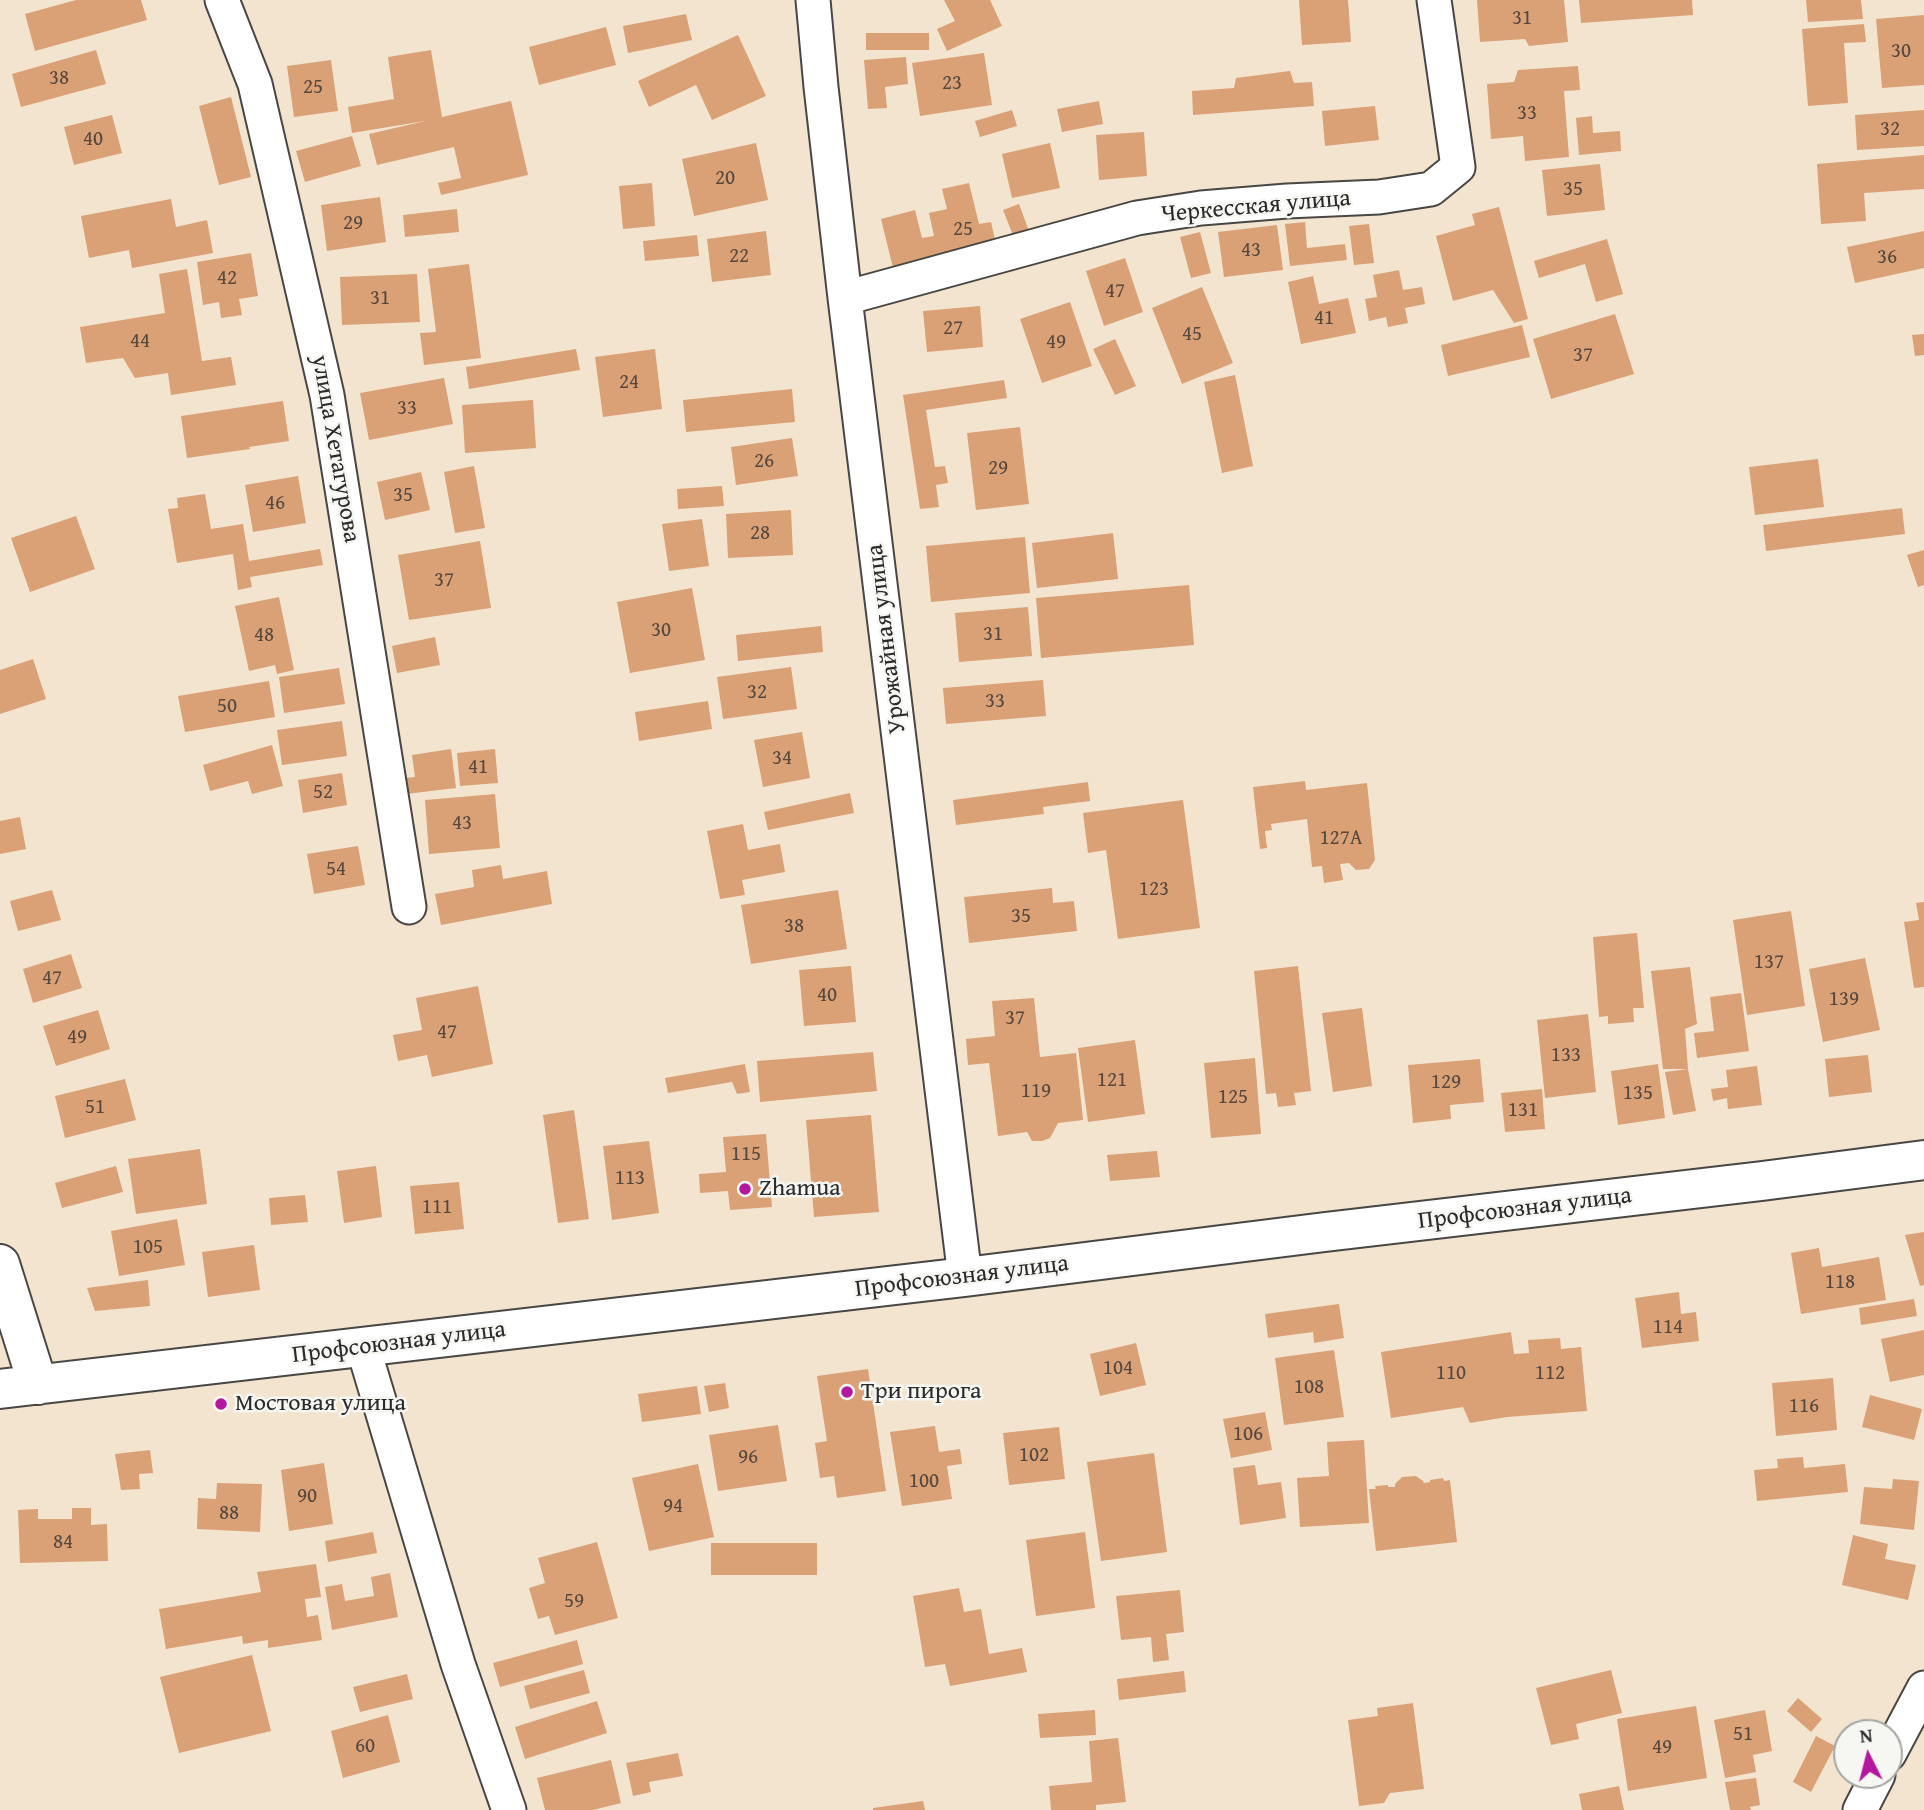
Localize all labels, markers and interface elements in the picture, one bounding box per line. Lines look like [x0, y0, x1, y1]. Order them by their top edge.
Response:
house number: 31 [1512, 6, 1532, 32]
house number: 30 [1891, 39, 1911, 65]
house number: 38 [49, 66, 69, 92]
house number: 23 [942, 71, 962, 97]
house number: 25 [303, 75, 323, 101]
house number: 33 [1517, 101, 1537, 127]
house number: 32 [1880, 117, 1900, 143]
house number: 40 [83, 127, 103, 153]
house number: 20 [715, 166, 735, 192]
house number: 35 [1563, 177, 1583, 203]
street label: Черкесская улица [1160, 184, 1352, 230]
house number: 29 [343, 211, 363, 237]
house number: 25 [953, 217, 973, 243]
house number: 43 [1241, 238, 1261, 264]
house number: 22 [729, 244, 749, 270]
house number: 36 [1877, 245, 1897, 271]
house number: 42 [217, 266, 237, 292]
house number: 47 [1105, 279, 1125, 305]
house number: 31 [370, 286, 390, 312]
house number: 41 [1314, 306, 1334, 332]
house number: 27 [943, 316, 963, 342]
house number: 45 [1182, 322, 1202, 348]
house number: 44 [130, 329, 150, 355]
house number: 49 [1046, 330, 1066, 356]
house number: 37 [1573, 343, 1593, 369]
street label: улица Хетагурова [304, 353, 366, 545]
house number: 24 [619, 370, 639, 396]
house number: 33 [397, 396, 417, 422]
house number: 26 [754, 449, 774, 475]
house number: 29 [988, 456, 1008, 482]
house number: 35 [393, 483, 413, 509]
house number: 46 [265, 491, 285, 517]
house number: 28 [750, 521, 770, 547]
street label: Урожайная улица [861, 543, 913, 735]
house number: 37 [434, 568, 454, 594]
house number: 30 [651, 618, 671, 644]
house number: 31 [983, 622, 1003, 648]
house number: 48 [254, 623, 274, 649]
house number: 32 [747, 680, 767, 706]
house number: 33 [985, 689, 1005, 715]
house number: 50 [217, 694, 237, 720]
house number: 34 [772, 746, 792, 772]
house number: 41 [468, 755, 488, 781]
house number: 52 [313, 780, 333, 806]
house number: 43 [452, 811, 472, 837]
house number: 127А [1319, 826, 1363, 852]
house number: 54 [326, 857, 346, 883]
house number: 123 [1139, 877, 1169, 903]
house number: 35 [1011, 904, 1031, 930]
house number: 38 [784, 914, 804, 940]
house number: 137 [1754, 950, 1784, 976]
house number: 47 [42, 966, 62, 992]
house number: 40 [817, 983, 837, 1009]
house number: 139 [1829, 987, 1859, 1013]
house number: 37 [1005, 1006, 1025, 1032]
house number: 47 [437, 1020, 457, 1046]
house number: 49 [67, 1025, 87, 1051]
house number: 133 [1551, 1043, 1581, 1069]
house number: 121 [1097, 1068, 1127, 1094]
house number: 129 [1431, 1070, 1461, 1096]
house number: 119 [1021, 1079, 1051, 1105]
house number: 135 [1623, 1081, 1653, 1107]
house number: 125 [1218, 1085, 1248, 1111]
house number: 51 [85, 1095, 105, 1121]
house number: 131 [1508, 1098, 1538, 1124]
house number: 115 [731, 1142, 761, 1168]
house number: 113 [615, 1166, 645, 1192]
place label: Zhamua [759, 1175, 840, 1203]
marker: Zhamua [737, 1181, 753, 1197]
street label: Профсоюзная улица [1417, 1182, 1633, 1236]
house number: 111 [422, 1195, 452, 1221]
house number: 105 [133, 1235, 163, 1261]
street label: Профсоюзная улица [854, 1250, 1070, 1304]
house number: 118 [1825, 1270, 1855, 1296]
house number: 114 [1653, 1315, 1683, 1341]
street label: Профсоюзная улица [291, 1316, 507, 1370]
house number: 104 [1103, 1356, 1133, 1382]
house number: 110 [1436, 1361, 1466, 1387]
house number: 112 [1535, 1361, 1565, 1387]
house number: 108 [1294, 1375, 1324, 1401]
place label: Три пирога [861, 1378, 982, 1406]
marker: Три пирога [839, 1384, 855, 1400]
place label: Мостовая улица [235, 1390, 406, 1418]
house number: 116 [1789, 1394, 1819, 1420]
marker: Мостовая улица [213, 1396, 229, 1412]
house number: 106 [1233, 1422, 1263, 1448]
house number: 102 [1019, 1443, 1049, 1469]
house number: 96 [738, 1445, 758, 1471]
house number: 100 [909, 1469, 939, 1495]
house number: 90 [297, 1484, 317, 1510]
house number: 94 [663, 1494, 683, 1520]
house number: 88 [219, 1501, 239, 1527]
house number: 84 [53, 1530, 73, 1556]
house number: 59 [564, 1589, 584, 1615]
north arrow [1833, 1719, 1903, 1789]
text: N [1858, 1721, 1874, 1750]
house number: 51 [1733, 1722, 1753, 1748]
house number: 60 [355, 1734, 375, 1760]
house number: 49 [1652, 1735, 1672, 1761]

